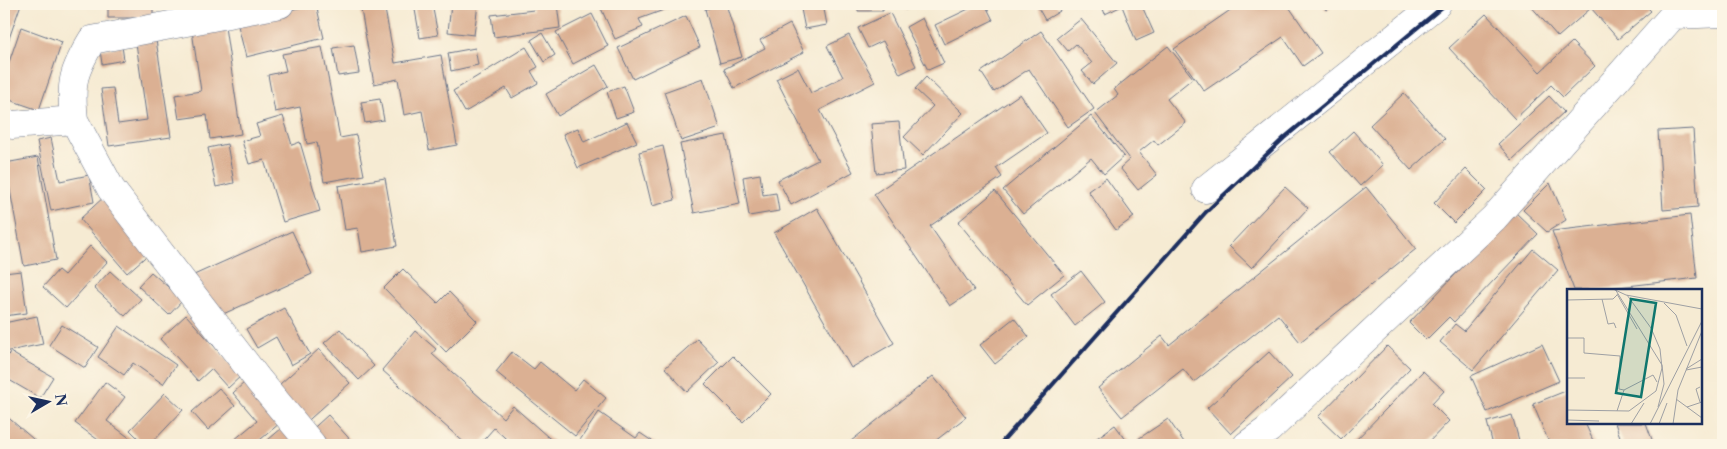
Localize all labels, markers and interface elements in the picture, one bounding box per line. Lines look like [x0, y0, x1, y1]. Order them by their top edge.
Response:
inset map [1567, 289, 1702, 424]
north arrow [22, 376, 72, 426]
text: N [51, 393, 71, 407]

